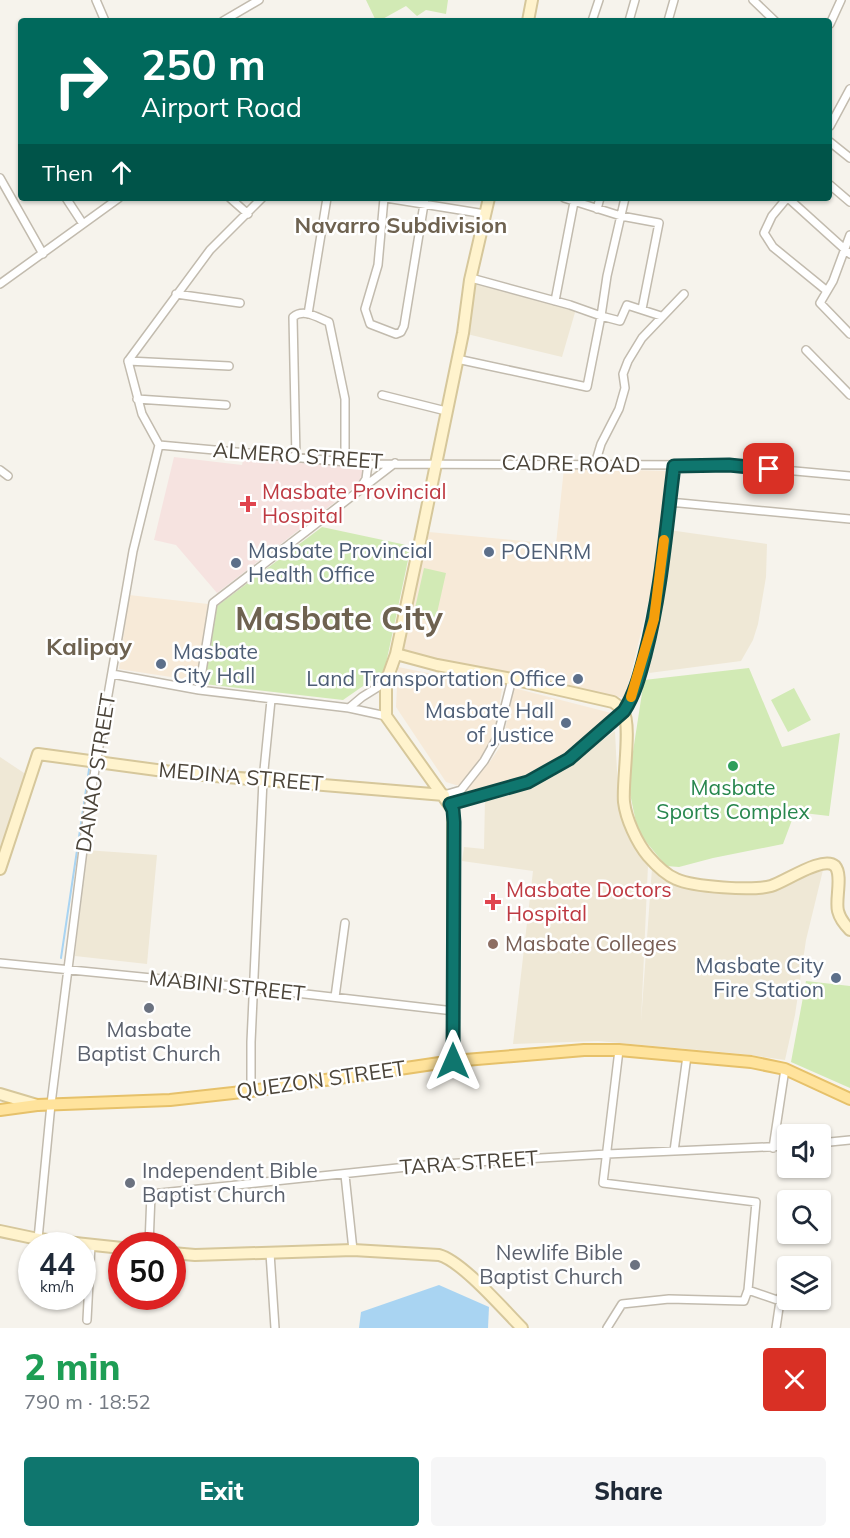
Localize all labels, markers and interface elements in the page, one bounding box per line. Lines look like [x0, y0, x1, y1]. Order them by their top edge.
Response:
text: 250 m [141, 38, 266, 91]
icon: right [42, 42, 120, 120]
text: Airport Road [141, 90, 302, 124]
icon: ahead [105, 156, 138, 189]
text: Then [42, 159, 93, 187]
district label: Navarro Subdivision [295, 211, 507, 239]
street label: ALMERO STREET [212, 436, 384, 474]
pin [743, 443, 794, 494]
street label: CADRE ROAD [501, 449, 641, 477]
icon: arrive [752, 452, 785, 485]
place label: Masbate Provincial Hospital [262, 478, 447, 528]
marker: Masbate Provincial Hospital [239, 495, 257, 513]
place label: Masbate Provincial Health Office [248, 537, 433, 587]
place label: POENRM [501, 538, 591, 564]
marker: POENRM [482, 545, 496, 559]
marker: Masbate Provincial Health Office [229, 556, 243, 570]
district label: Masbate City [235, 597, 443, 638]
district label: Kalipay [46, 631, 133, 661]
place label: Masbate City Hall [173, 638, 258, 688]
marker: Masbate City Hall [154, 657, 168, 671]
place label: Land Transportation Office [306, 665, 566, 691]
marker: Land Transportation Office [571, 672, 585, 686]
street label: DANAO STREET [70, 691, 120, 854]
place label: Masbate Hall of Justice [425, 697, 554, 747]
marker: Masbate Hall of Justice [559, 716, 573, 730]
street label: MEDINA STREET [158, 756, 325, 796]
marker: Masbate Sports Complex [726, 759, 740, 773]
place label: Masbate Sports Complex [656, 774, 810, 824]
place label: Masbate Doctors Hospital [506, 876, 672, 926]
marker: Masbate Doctors Hospital [484, 893, 502, 911]
place label: Masbate Colleges [505, 930, 677, 956]
marker: Masbate Colleges [486, 937, 500, 951]
place label: Masbate City Fire Station [696, 952, 824, 1002]
street label: MABINI STREET [148, 964, 307, 1006]
marker: Masbate City Fire Station [829, 971, 843, 985]
marker: Masbate Baptist Church [142, 1001, 156, 1015]
place label: Masbate Baptist Church [77, 1016, 221, 1066]
position arrow [421, 1029, 485, 1093]
street label: QUEZON STREET [235, 1054, 407, 1104]
map controls [777, 1124, 831, 1310]
button: sound [777, 1124, 831, 1178]
street label: TARA STREET [399, 1144, 539, 1180]
place label: Independent Bible Baptist Church [142, 1157, 318, 1207]
marker: Independent Bible Baptist Church [123, 1176, 137, 1190]
button: search [777, 1190, 831, 1244]
speed limit sign: 50 [108, 1232, 186, 1310]
place label: Newlife Bible Baptist Church [479, 1239, 623, 1289]
text: 44 [39, 1245, 75, 1283]
button: layers [777, 1256, 831, 1310]
marker: Newlife Bible Baptist Church [628, 1258, 642, 1272]
text: km/h [40, 1277, 74, 1296]
text: 2 min [24, 1344, 120, 1389]
button: close [763, 1348, 826, 1411]
text: 790 m · 18:52 [24, 1389, 150, 1414]
button: Exit [24, 1457, 419, 1526]
button: Share [431, 1457, 826, 1526]

